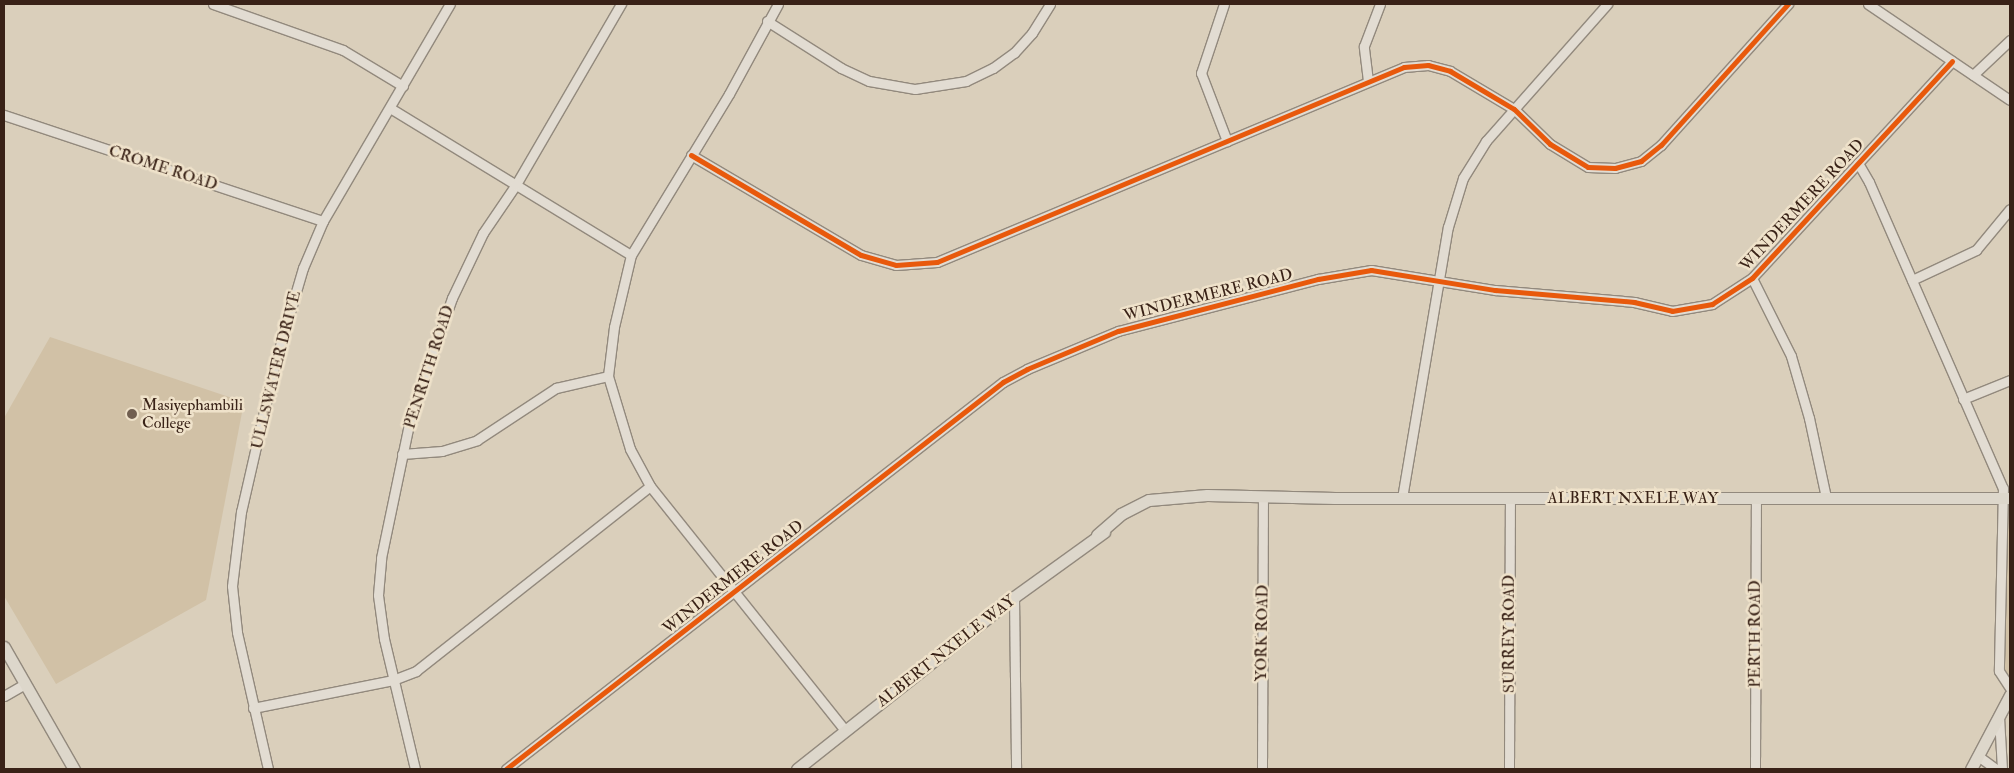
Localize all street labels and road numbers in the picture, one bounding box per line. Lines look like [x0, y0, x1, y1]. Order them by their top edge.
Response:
street label: WINDERMERE ROAD [1736, 135, 1868, 275]
street label: CROME ROAD [106, 141, 220, 195]
street label: WINDERMERE ROAD [1122, 265, 1294, 325]
street label: ULLSWATER DRIVE [247, 289, 305, 451]
street label: PENRITH ROAD [400, 303, 458, 431]
street label: ALBERT NXELE WAY [1548, 488, 1718, 508]
street label: WINDERMERE ROAD [659, 516, 807, 638]
street label: SURREY ROAD [1499, 575, 1519, 693]
street label: PERTH ROAD [1745, 580, 1765, 688]
street label: YORK ROAD [1252, 585, 1272, 681]
street label: ALBERT NXELE WAY [873, 591, 1019, 711]

